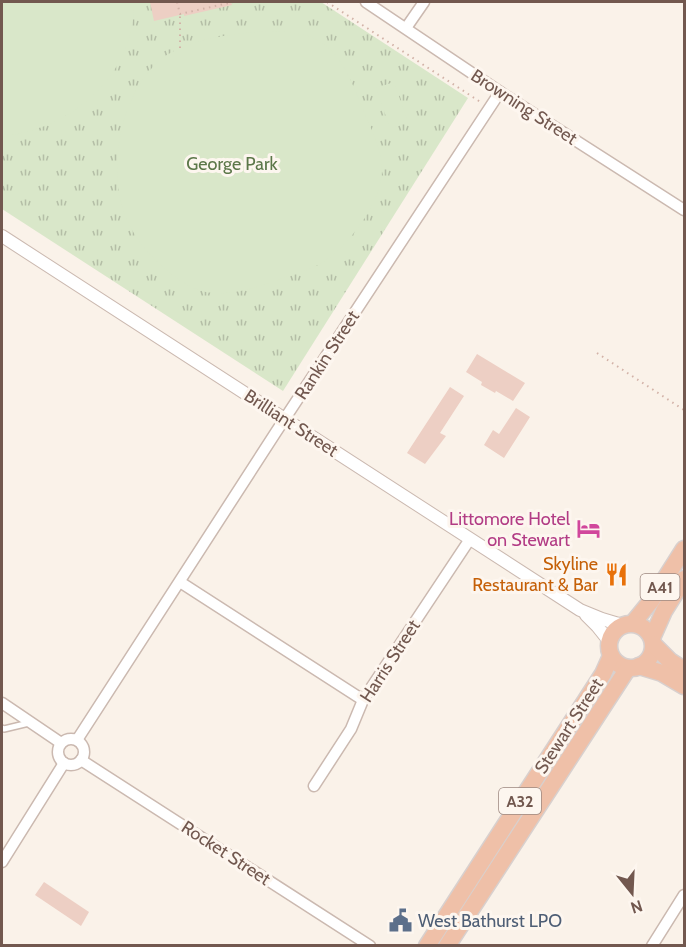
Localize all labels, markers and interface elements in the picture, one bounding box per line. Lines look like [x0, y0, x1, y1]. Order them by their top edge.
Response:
street label: Browning Street [467, 65, 581, 149]
park label: George Park [186, 153, 279, 175]
street label: Rankin Street [290, 306, 364, 404]
street label: Brilliant Street [240, 385, 342, 461]
place label: Littomore Hotel on Stewart [449, 508, 571, 551]
hotel icon: Littomore Hotel on Stewart [575, 516, 601, 542]
place label: Skyline Restaurant & Bar [472, 553, 598, 596]
restaurant icon: Skyline Restaurant & Bar [603, 561, 629, 587]
road number: A41 [640, 574, 680, 600]
street label: Harris Street [355, 616, 425, 706]
street label: Stewart Street [530, 674, 608, 778]
road number: A32 [499, 788, 541, 814]
street label: Rocket Street [177, 816, 275, 890]
north arrow [602, 863, 662, 923]
text: N [628, 896, 645, 918]
public building icon: West Bathurst LPO [387, 908, 413, 934]
place label: West Bathurst LPO [418, 910, 562, 932]

